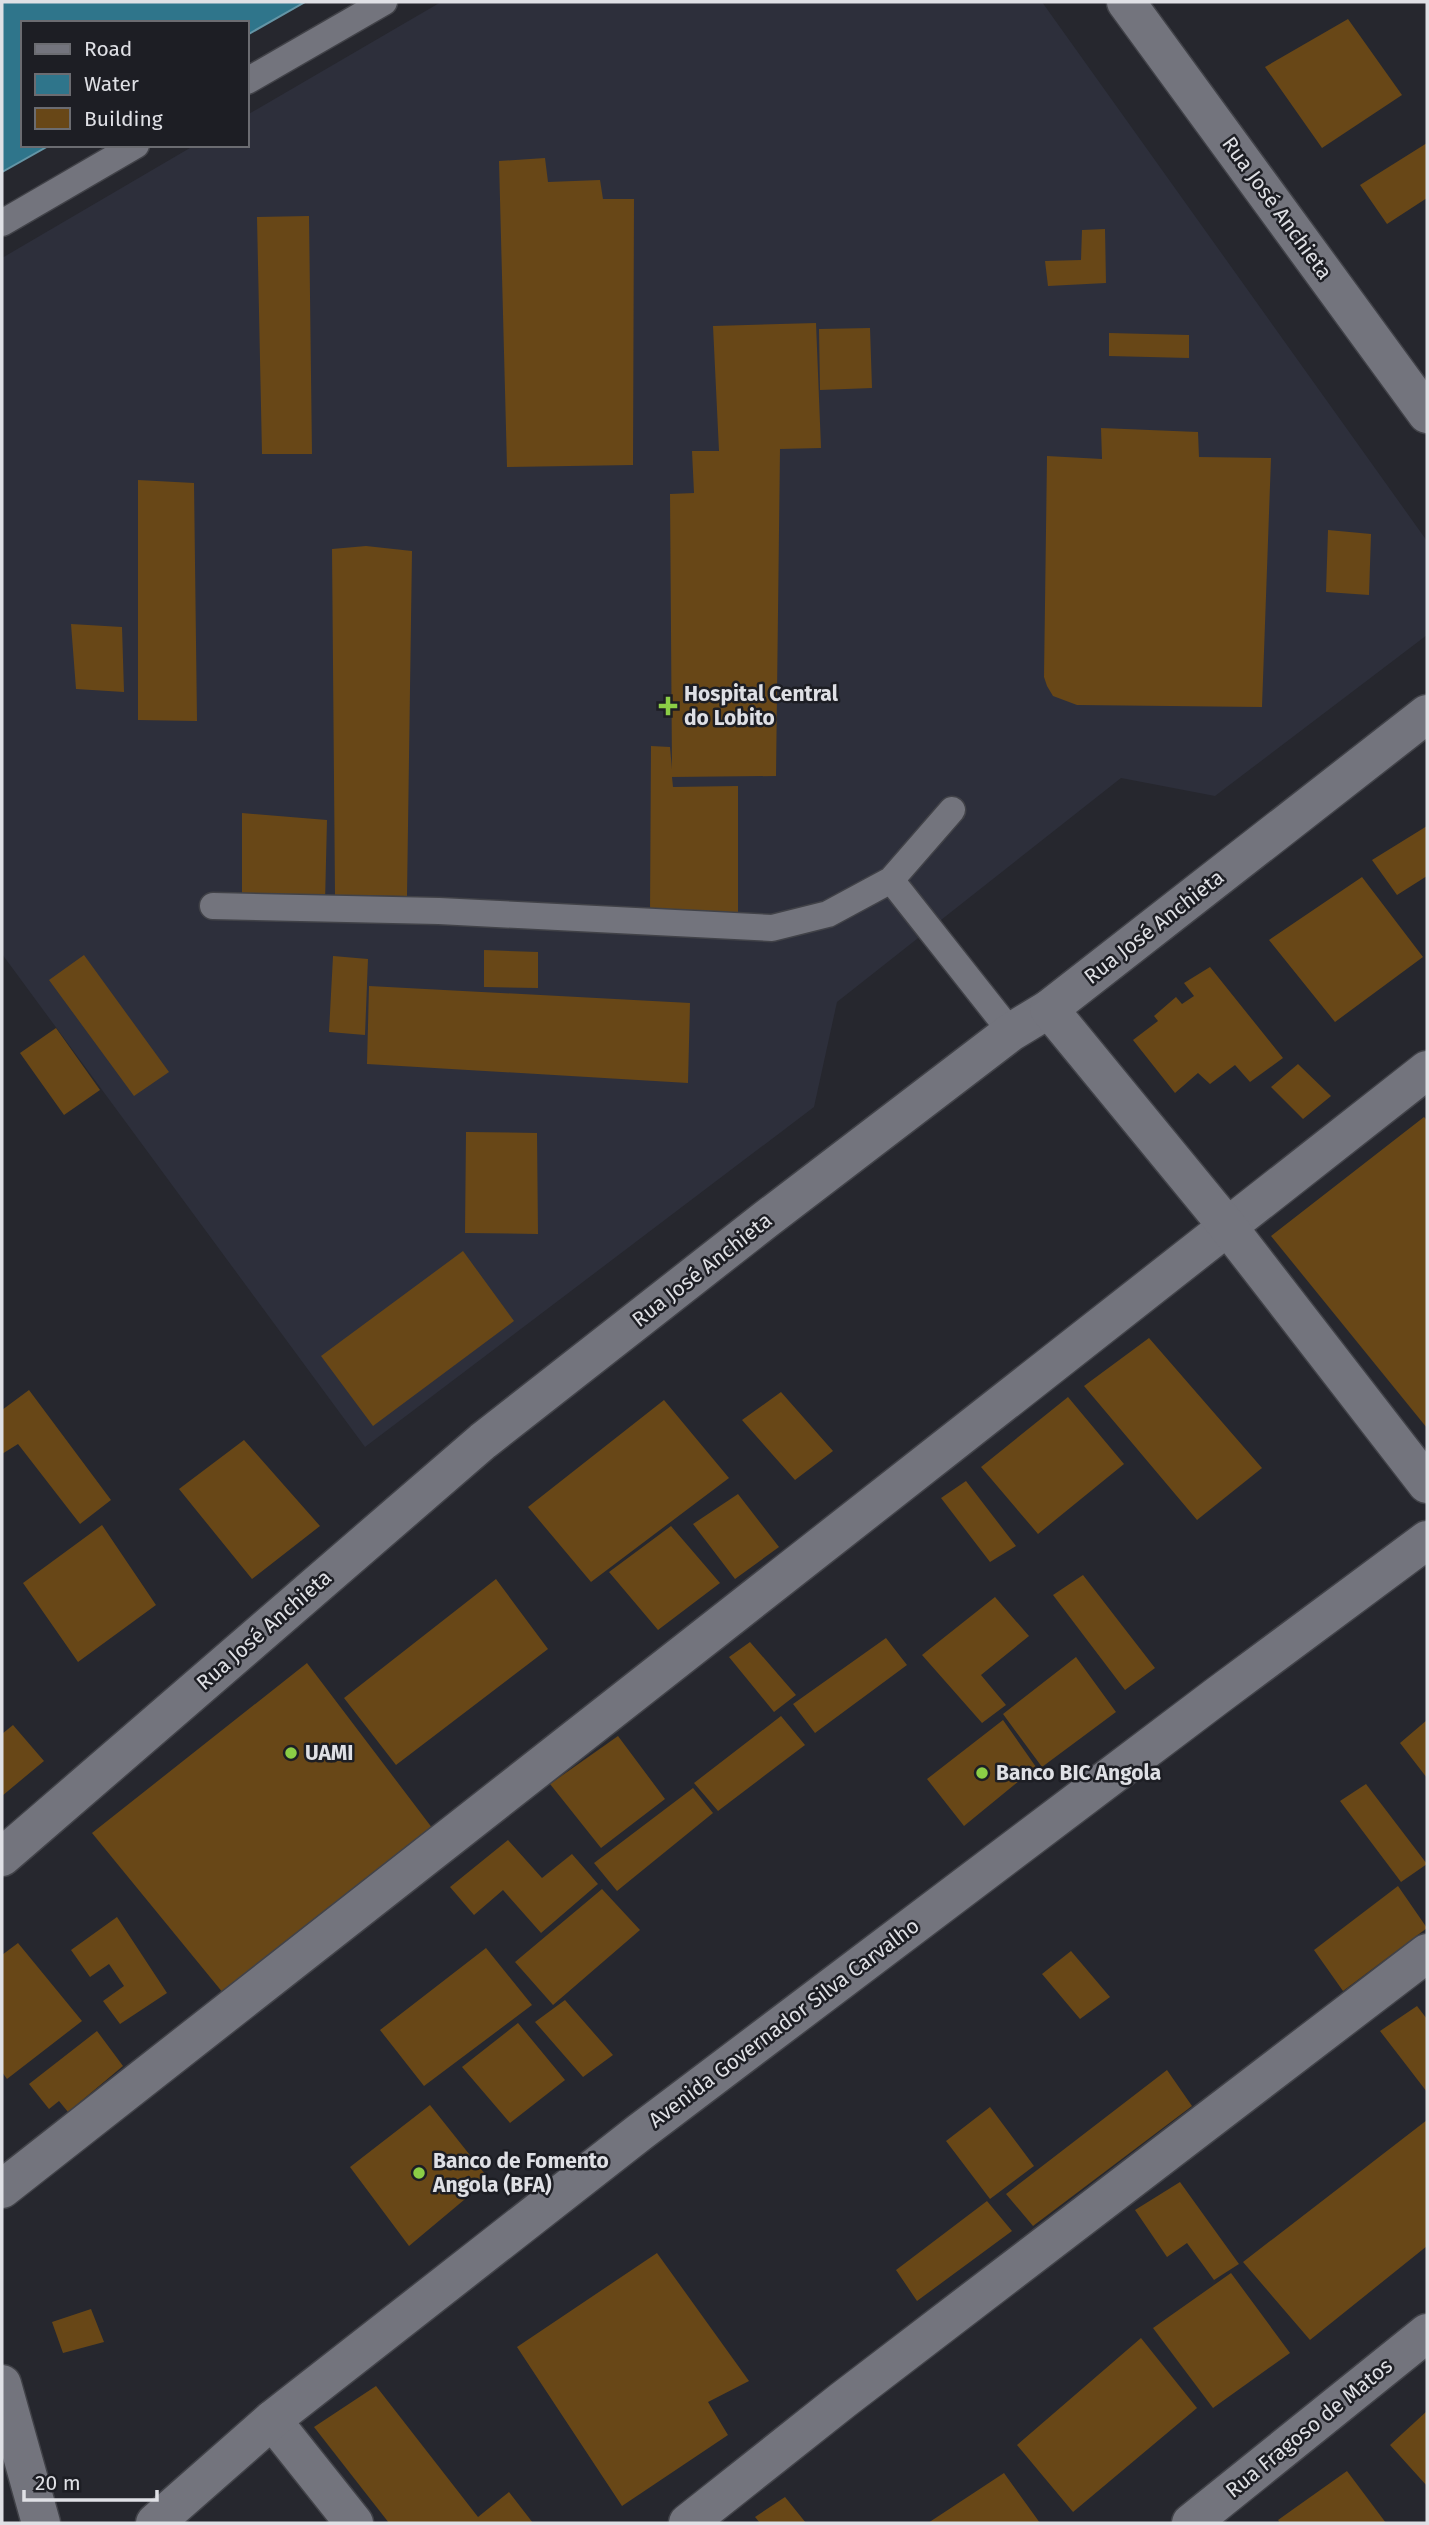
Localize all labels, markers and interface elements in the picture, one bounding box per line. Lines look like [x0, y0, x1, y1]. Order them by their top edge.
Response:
legend [21, 21, 248, 147]
text: Road [84, 36, 132, 62]
text: Water [84, 71, 139, 97]
text: Building [84, 106, 163, 132]
street label: Rua José Anchieta [1216, 131, 1338, 285]
place label: Hospital Central do Lobito [684, 681, 839, 731]
marker: Hospital Central do Lobito [658, 696, 678, 716]
street label: Rua José Anchieta [1079, 864, 1229, 990]
street label: Rua José Anchieta [627, 1207, 777, 1333]
street label: Rua José Anchieta [191, 1564, 337, 1696]
place label: UAMI [305, 1740, 354, 1766]
marker: UAMI [283, 1745, 299, 1761]
place label: Banco BIC Angola [996, 1760, 1161, 1786]
marker: Banco BIC Angola [974, 1765, 990, 1781]
street label: Avenida Governador Silva Carvalho [643, 1913, 925, 2133]
place label: Banco de Fomento Angola (BFA) [432, 2148, 609, 2198]
marker: Banco de Fomento Angola (BFA) [411, 2165, 427, 2181]
street label: Rua Fragoso de Matos [1220, 2353, 1398, 2503]
scale bar [24, 2458, 158, 2502]
text: 20 m [35, 2470, 81, 2496]

